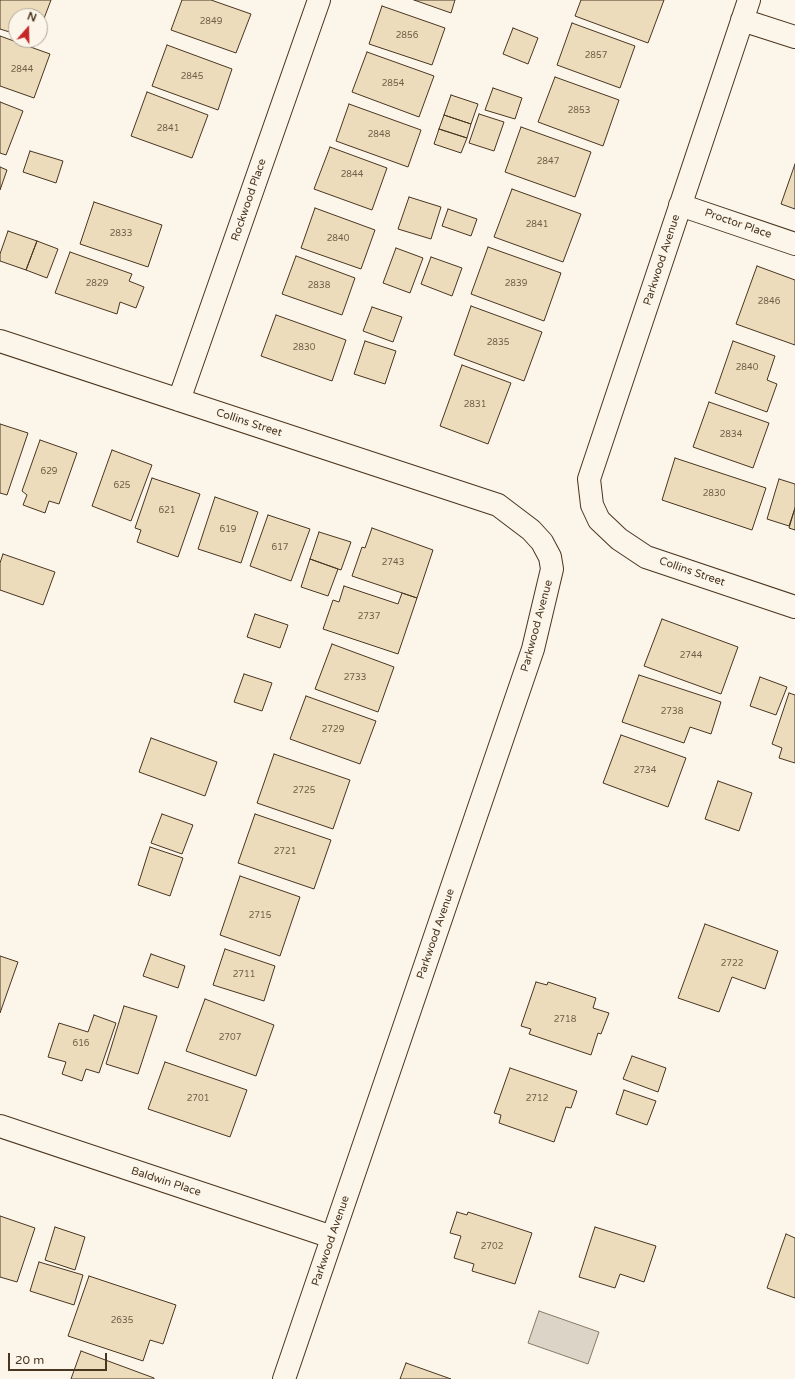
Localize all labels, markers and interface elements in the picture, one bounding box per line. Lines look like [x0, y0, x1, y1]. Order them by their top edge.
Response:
north arrow [8, 8, 48, 48]
text: N [26, 10, 38, 25]
house number: 2849 [200, 17, 222, 27]
house number: 2856 [396, 31, 418, 41]
house number: 2857 [585, 51, 607, 61]
house number: 2844 [11, 65, 33, 75]
house number: 2845 [181, 72, 203, 82]
house number: 2854 [382, 79, 404, 89]
house number: 2853 [568, 106, 590, 116]
house number: 2841 [157, 124, 179, 134]
house number: 2848 [368, 130, 390, 140]
street label: Rockwood Place [229, 157, 269, 243]
house number: 2847 [537, 157, 559, 167]
house number: 2844 [341, 170, 363, 180]
street label: Proctor Place [703, 206, 773, 242]
street label: Parkwood Avenue [641, 213, 683, 307]
house number: 2841 [526, 220, 548, 230]
house number: 2833 [110, 229, 132, 239]
house number: 2840 [327, 234, 349, 244]
house number: 2829 [86, 279, 108, 289]
house number: 2839 [505, 279, 527, 289]
house number: 2838 [308, 281, 330, 291]
house number: 2846 [758, 297, 780, 307]
house number: 2835 [487, 338, 509, 348]
house number: 2830 [293, 343, 315, 353]
house number: 2840 [736, 363, 758, 373]
house number: 2831 [464, 400, 486, 410]
street label: Collins Street [214, 406, 284, 440]
house number: 2834 [720, 430, 742, 440]
house number: 629 [41, 467, 57, 477]
house number: 625 [114, 481, 130, 491]
house number: 2830 [703, 489, 725, 499]
house number: 621 [159, 506, 175, 516]
house number: 619 [220, 525, 236, 535]
house number: 617 [272, 543, 288, 553]
street label: Collins Street [657, 555, 727, 589]
house number: 2743 [382, 558, 404, 568]
street label: Parkwood Avenue [518, 579, 556, 673]
house number: 2737 [358, 612, 380, 622]
house number: 2744 [680, 651, 702, 661]
house number: 2733 [344, 673, 366, 683]
house number: 2738 [661, 707, 683, 717]
house number: 2729 [322, 725, 344, 735]
house number: 2734 [634, 766, 656, 776]
house number: 2725 [293, 786, 315, 796]
house number: 2721 [274, 847, 296, 857]
street label: Parkwood Avenue [414, 887, 458, 981]
house number: 2715 [249, 911, 271, 921]
house number: 2722 [721, 959, 743, 969]
house number: 2711 [233, 970, 255, 980]
house number: 2718 [554, 1015, 576, 1025]
house number: 2707 [219, 1033, 241, 1043]
house number: 616 [73, 1039, 89, 1049]
house number: 2701 [187, 1094, 209, 1104]
house number: 2712 [526, 1094, 548, 1104]
street label: Baldwin Place [129, 1164, 203, 1200]
street label: Parkwood Avenue [309, 1194, 353, 1288]
house number: 2702 [481, 1242, 503, 1252]
house number: 2635 [111, 1316, 133, 1326]
scale bar [10, 1345, 109, 1371]
text: 20 m [15, 1353, 44, 1367]

